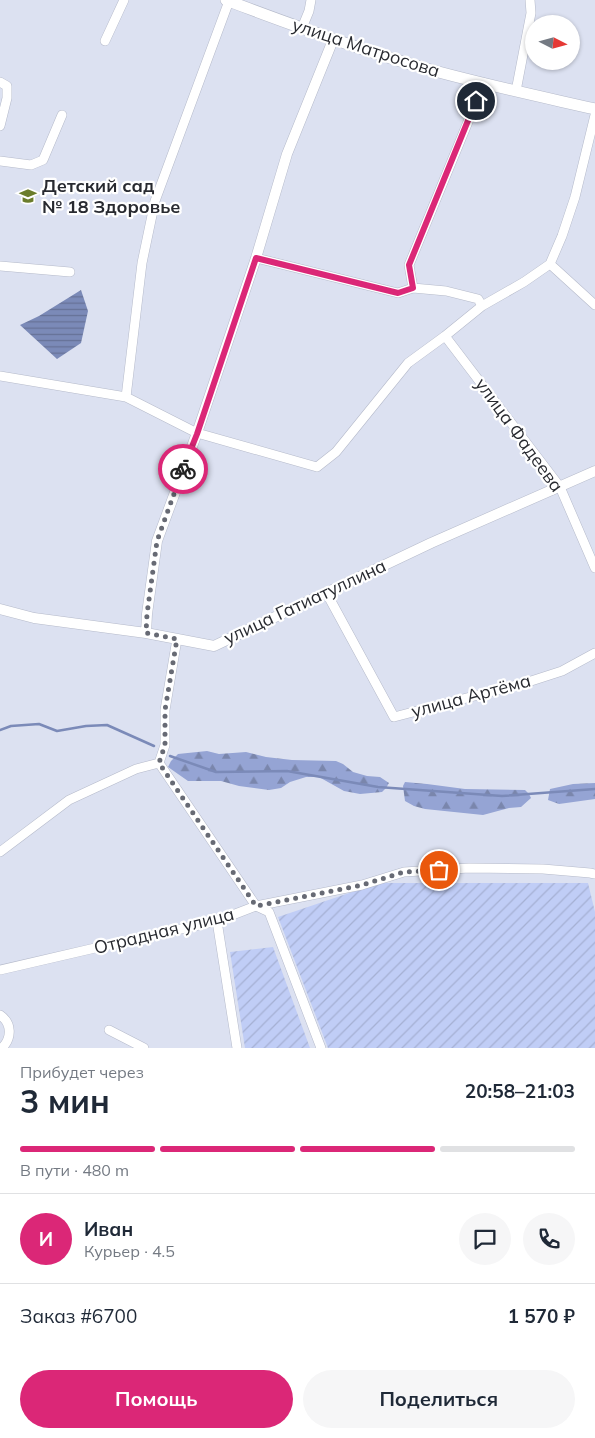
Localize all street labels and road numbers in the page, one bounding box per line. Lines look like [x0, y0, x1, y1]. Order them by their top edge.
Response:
street label: улица Матросова [289, 13, 443, 82]
street label: улица Фадеева [470, 373, 569, 496]
street label: улица Гатиатуллина [220, 554, 390, 649]
street label: улица Артёма [409, 669, 533, 722]
street label: Отрадная улица [91, 902, 236, 959]

